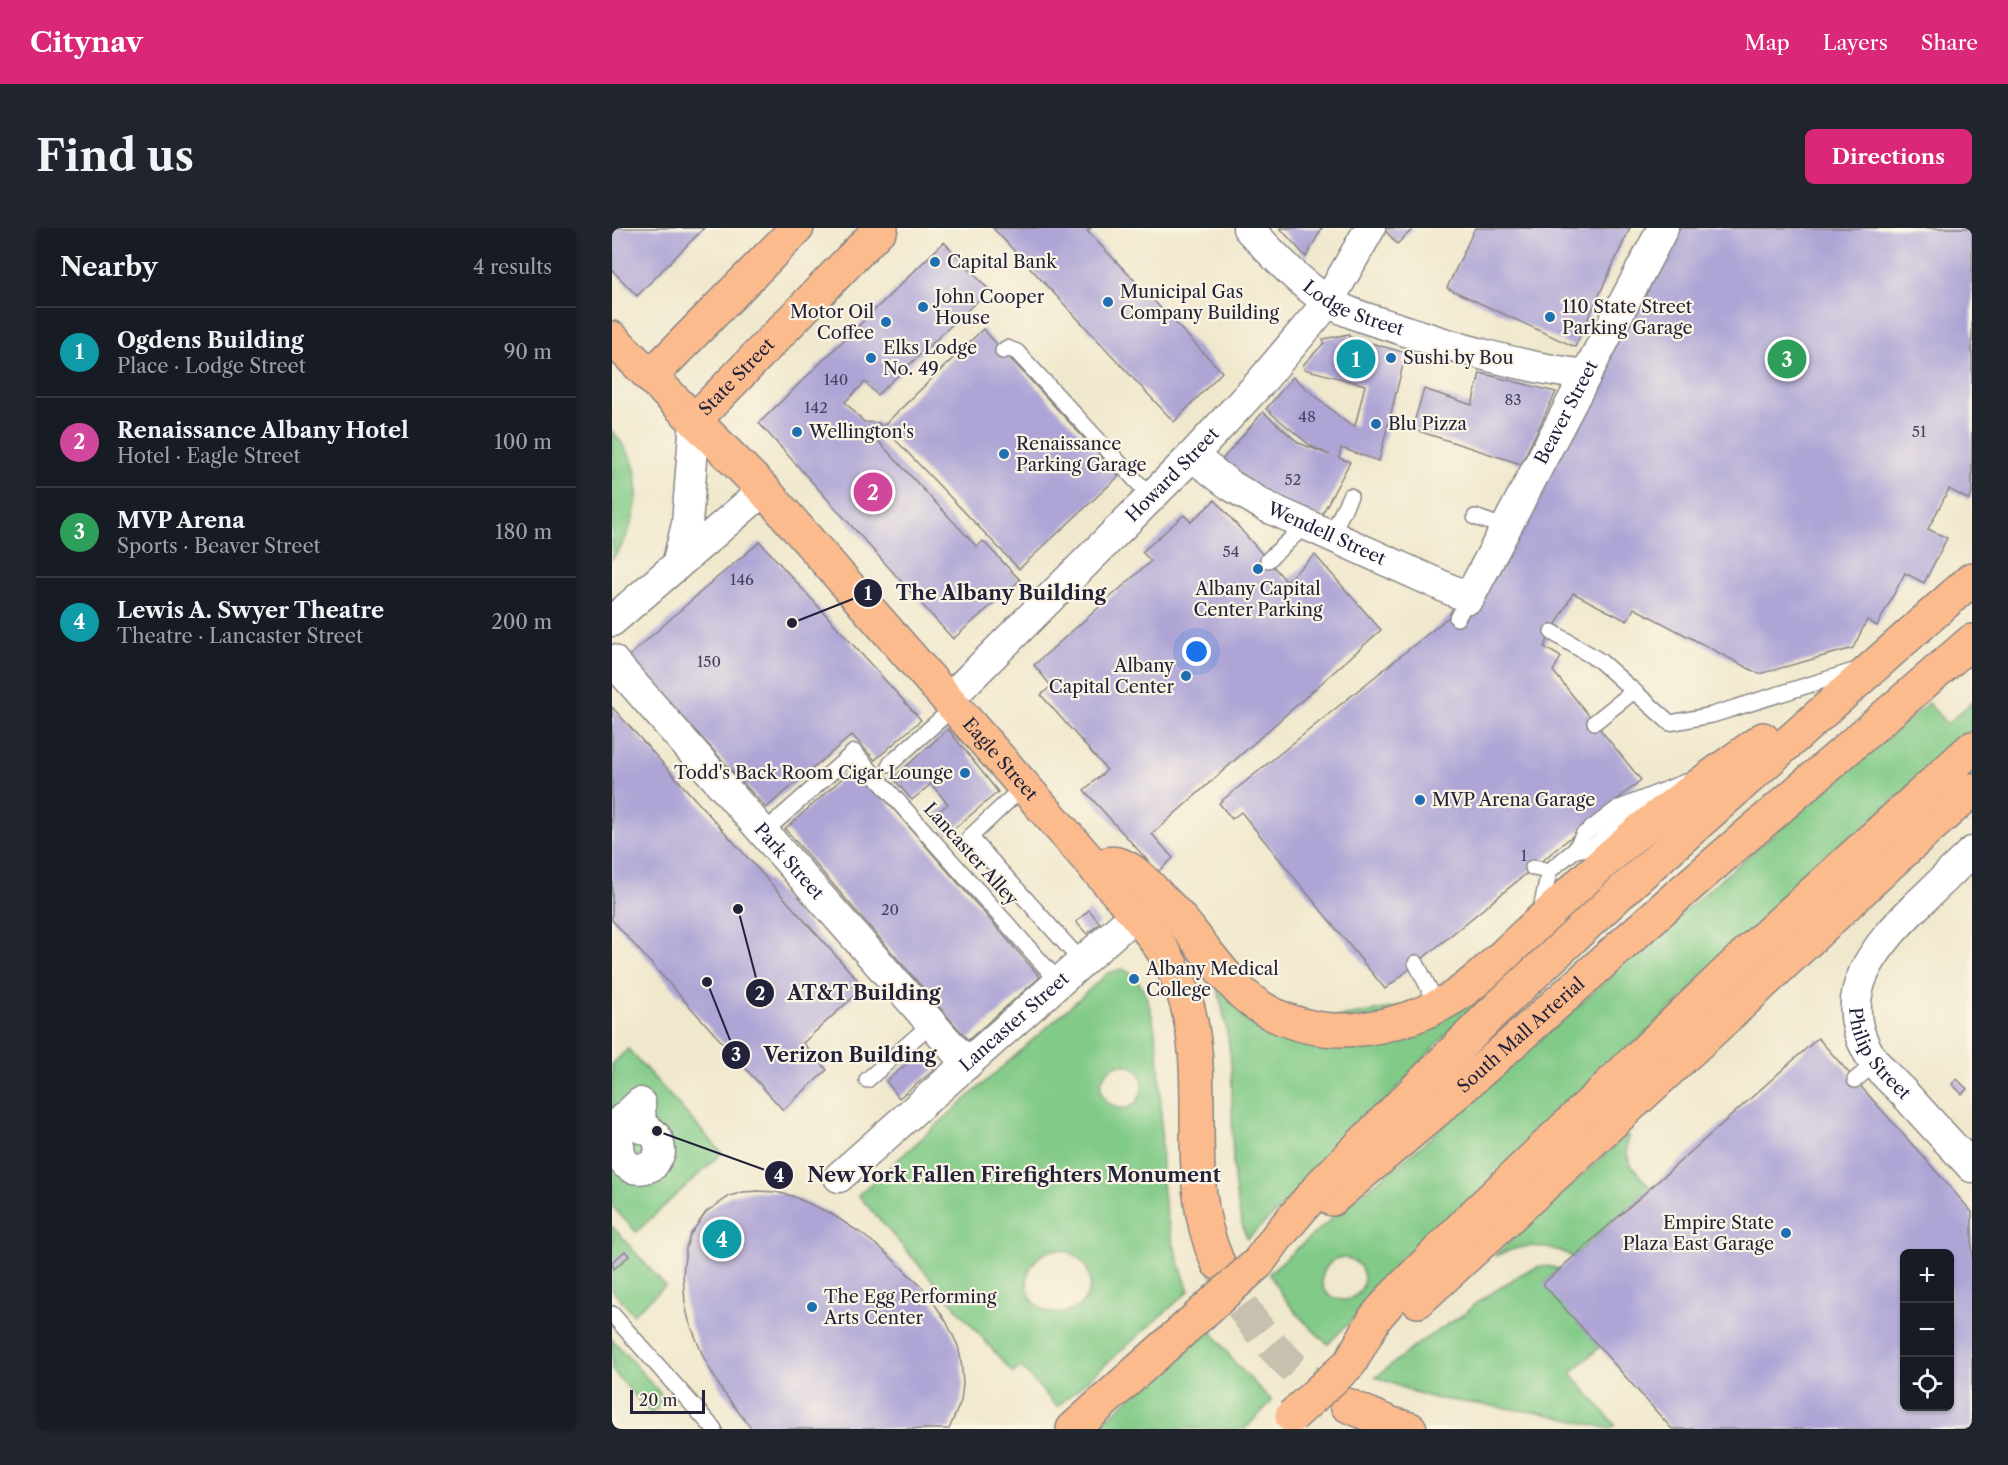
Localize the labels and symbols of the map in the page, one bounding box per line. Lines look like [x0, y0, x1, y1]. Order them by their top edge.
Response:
place label: Capital Bank [947, 251, 1058, 273]
marker: Capital Bank [928, 255, 942, 269]
street label: Lodge Street [1298, 276, 1407, 341]
place label: Municipal Gas Company Building [1120, 281, 1280, 324]
place label: John Cooper House [932, 286, 1045, 329]
marker: Municipal Gas Company Building [1101, 295, 1115, 309]
place label: 110 State Street Parking Garage [1562, 296, 1693, 339]
marker: John Cooper House [916, 300, 930, 314]
place label: Motor Oil Coffee [790, 301, 874, 344]
marker: 110 State Street Parking Garage [1543, 310, 1557, 324]
marker: Motor Oil Coffee [879, 315, 893, 329]
street label: State Street [694, 333, 780, 420]
pin: 1 [1336, 336, 1376, 382]
pin: 3 [1768, 336, 1806, 382]
place label: Elks Lodge No. 49 [883, 337, 977, 380]
place label: Sushi by Bou [1403, 347, 1514, 369]
marker: Elks Lodge No. 49 [864, 351, 878, 365]
marker: Sushi by Bou [1384, 351, 1398, 365]
street label: Beaver Street [1530, 356, 1603, 468]
house number: 140 [824, 370, 848, 389]
house number: 83 [1504, 390, 1522, 409]
house number: 142 [804, 398, 828, 417]
house number: 48 [1298, 407, 1316, 426]
place label: Blu Pizza [1388, 413, 1468, 435]
marker: Blu Pizza [1369, 417, 1383, 431]
place label: Wellington's [808, 421, 914, 443]
house number: 51 [1912, 422, 1927, 441]
street label: Howard Street [1121, 423, 1224, 527]
marker: Wellington's [790, 425, 804, 439]
place label: Renaissance Parking Garage [1016, 433, 1147, 476]
marker: Renaissance Parking Garage [997, 447, 1011, 461]
pin: 2 [854, 470, 892, 514]
house number: 52 [1285, 470, 1301, 489]
street label: Wendell Street [1263, 497, 1390, 570]
house number: 54 [1223, 542, 1239, 561]
marker: Albany Capital Center Parking [1251, 562, 1265, 576]
house number: 146 [730, 570, 754, 589]
callout: The Albany Building [853, 574, 1119, 612]
place label: Albany Capital Center Parking [1193, 578, 1323, 621]
text: The Albany Building [896, 581, 1107, 605]
text: 1 [864, 583, 872, 605]
your location [1182, 637, 1211, 666]
house number: 150 [697, 652, 721, 671]
place label: Albany Capital Center [1049, 655, 1175, 698]
marker: Albany Capital Center [1179, 669, 1193, 683]
street label: Eagle Street [958, 713, 1043, 805]
place label: Todd's Back Room Cigar Lounge [674, 762, 953, 784]
marker: Todd's Back Room Cigar Lounge [958, 766, 972, 780]
place label: MVP Arena Garage [1432, 789, 1595, 811]
marker: MVP Arena Garage [1413, 793, 1427, 807]
street label: Lancaster Alley [919, 798, 1024, 911]
street label: Park Street [749, 819, 829, 905]
house number: 1 [1521, 846, 1528, 865]
house number: 20 [881, 900, 899, 919]
place label: Albany Medical College [1145, 958, 1279, 1001]
street label: Lancaster Street [955, 967, 1074, 1076]
marker: Albany Medical College [1127, 972, 1141, 986]
street label: South Mall Arterial [1453, 973, 1589, 1098]
callout: AT&T Building [745, 974, 953, 1012]
text: AT&T Building [786, 981, 941, 1005]
text: 2 [755, 983, 765, 1005]
street label: Philip Street [1844, 1007, 1916, 1104]
callout: Verizon Building [721, 1036, 948, 1074]
text: Verizon Building [762, 1043, 937, 1067]
text: 3 [731, 1044, 741, 1066]
callout: New York Fallen Firefighters Monument [764, 1156, 1233, 1194]
text: New York Fallen Firefighters Monument [807, 1163, 1221, 1187]
text: 4 [774, 1165, 784, 1187]
place label: Empire State Plaza East Garage [1623, 1212, 1774, 1255]
pin: 4 [702, 1216, 742, 1262]
marker: Empire State Plaza East Garage [1779, 1226, 1793, 1240]
place label: The Egg Performing Arts Center [823, 1286, 997, 1329]
marker: The Egg Performing Arts Center [805, 1300, 819, 1314]
scale bar [630, 1387, 705, 1414]

